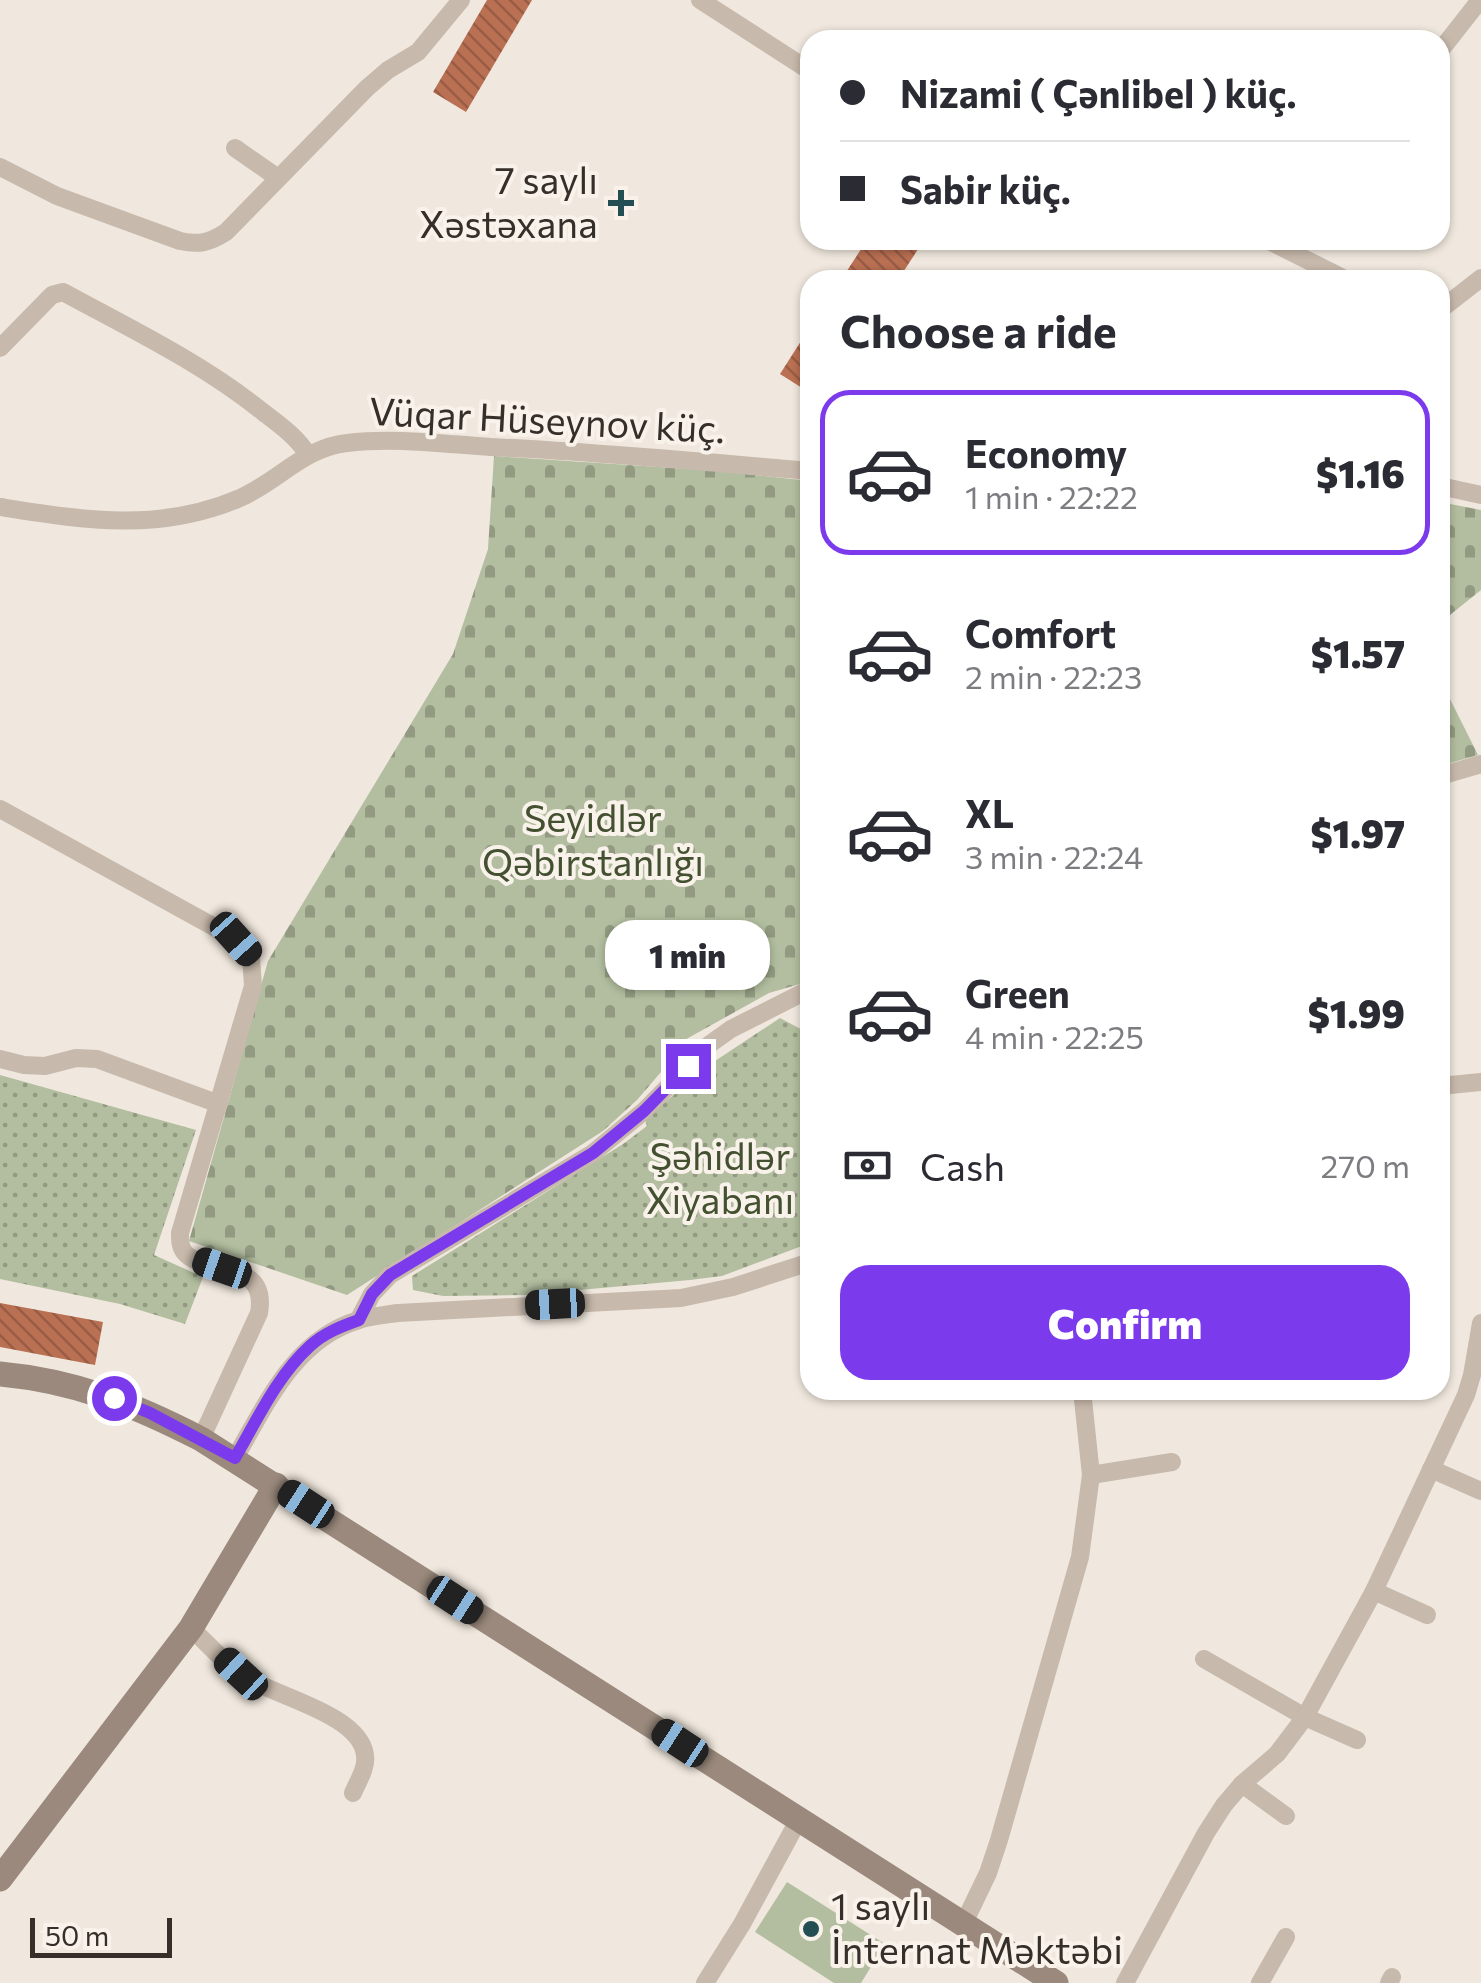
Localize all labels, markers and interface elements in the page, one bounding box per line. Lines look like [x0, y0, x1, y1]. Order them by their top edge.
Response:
text: Nizami ( Çənlibel ) küç. [900, 69, 1297, 116]
place label: 7 saylı Xəstəxana [419, 155, 598, 246]
text: Sabir küç. [900, 165, 1071, 212]
marker: 7 saylı Xəstəxana [608, 190, 634, 216]
text: Choose a ride [840, 302, 1117, 357]
street label: Vüqar Hüseynov küç. [368, 386, 726, 451]
icon: car [845, 428, 935, 518]
text: Economy [965, 429, 1127, 476]
text: $1.16 [1316, 449, 1405, 496]
text: 1 min · 22:22 [965, 476, 1138, 516]
icon: car [845, 608, 935, 698]
text: Comfort [965, 609, 1116, 656]
text: $1.57 [1311, 629, 1405, 676]
text: 2 min · 22:23 [965, 656, 1142, 696]
icon: car [845, 788, 935, 878]
text: XL [965, 789, 1014, 836]
park label: Seyidlər Qəbirstanlığı [482, 793, 704, 884]
text: $1.97 [1310, 809, 1405, 856]
text: 3 min · 22:24 [965, 836, 1143, 876]
car [205, 907, 267, 971]
callout: 1 min [606, 921, 770, 991]
text: 1 min [649, 935, 726, 975]
icon: car [845, 968, 935, 1058]
text: Green [965, 969, 1070, 1016]
text: $1.99 [1308, 989, 1405, 1036]
text: 4 min · 22:25 [965, 1016, 1144, 1056]
route end [666, 1044, 711, 1089]
park label: Şəhidlər Xiyabanı [646, 1131, 794, 1222]
icon: cash [840, 1138, 895, 1193]
text: Cash [920, 1142, 1005, 1189]
text: 270 m [1321, 1145, 1410, 1185]
car [189, 1244, 255, 1292]
button: Confirm [840, 1265, 1410, 1380]
car [524, 1287, 586, 1321]
route start [92, 1376, 137, 1421]
car [273, 1475, 339, 1533]
car [422, 1571, 488, 1629]
car [209, 1643, 273, 1705]
car [647, 1714, 713, 1772]
place label: 1 saylı İnternat Məktəbi [831, 1881, 1123, 1972]
scale bar [30, 1913, 172, 1958]
text: 50 m [45, 1918, 109, 1952]
marker: 1 saylı İnternat Məktəbi [800, 1918, 822, 1940]

